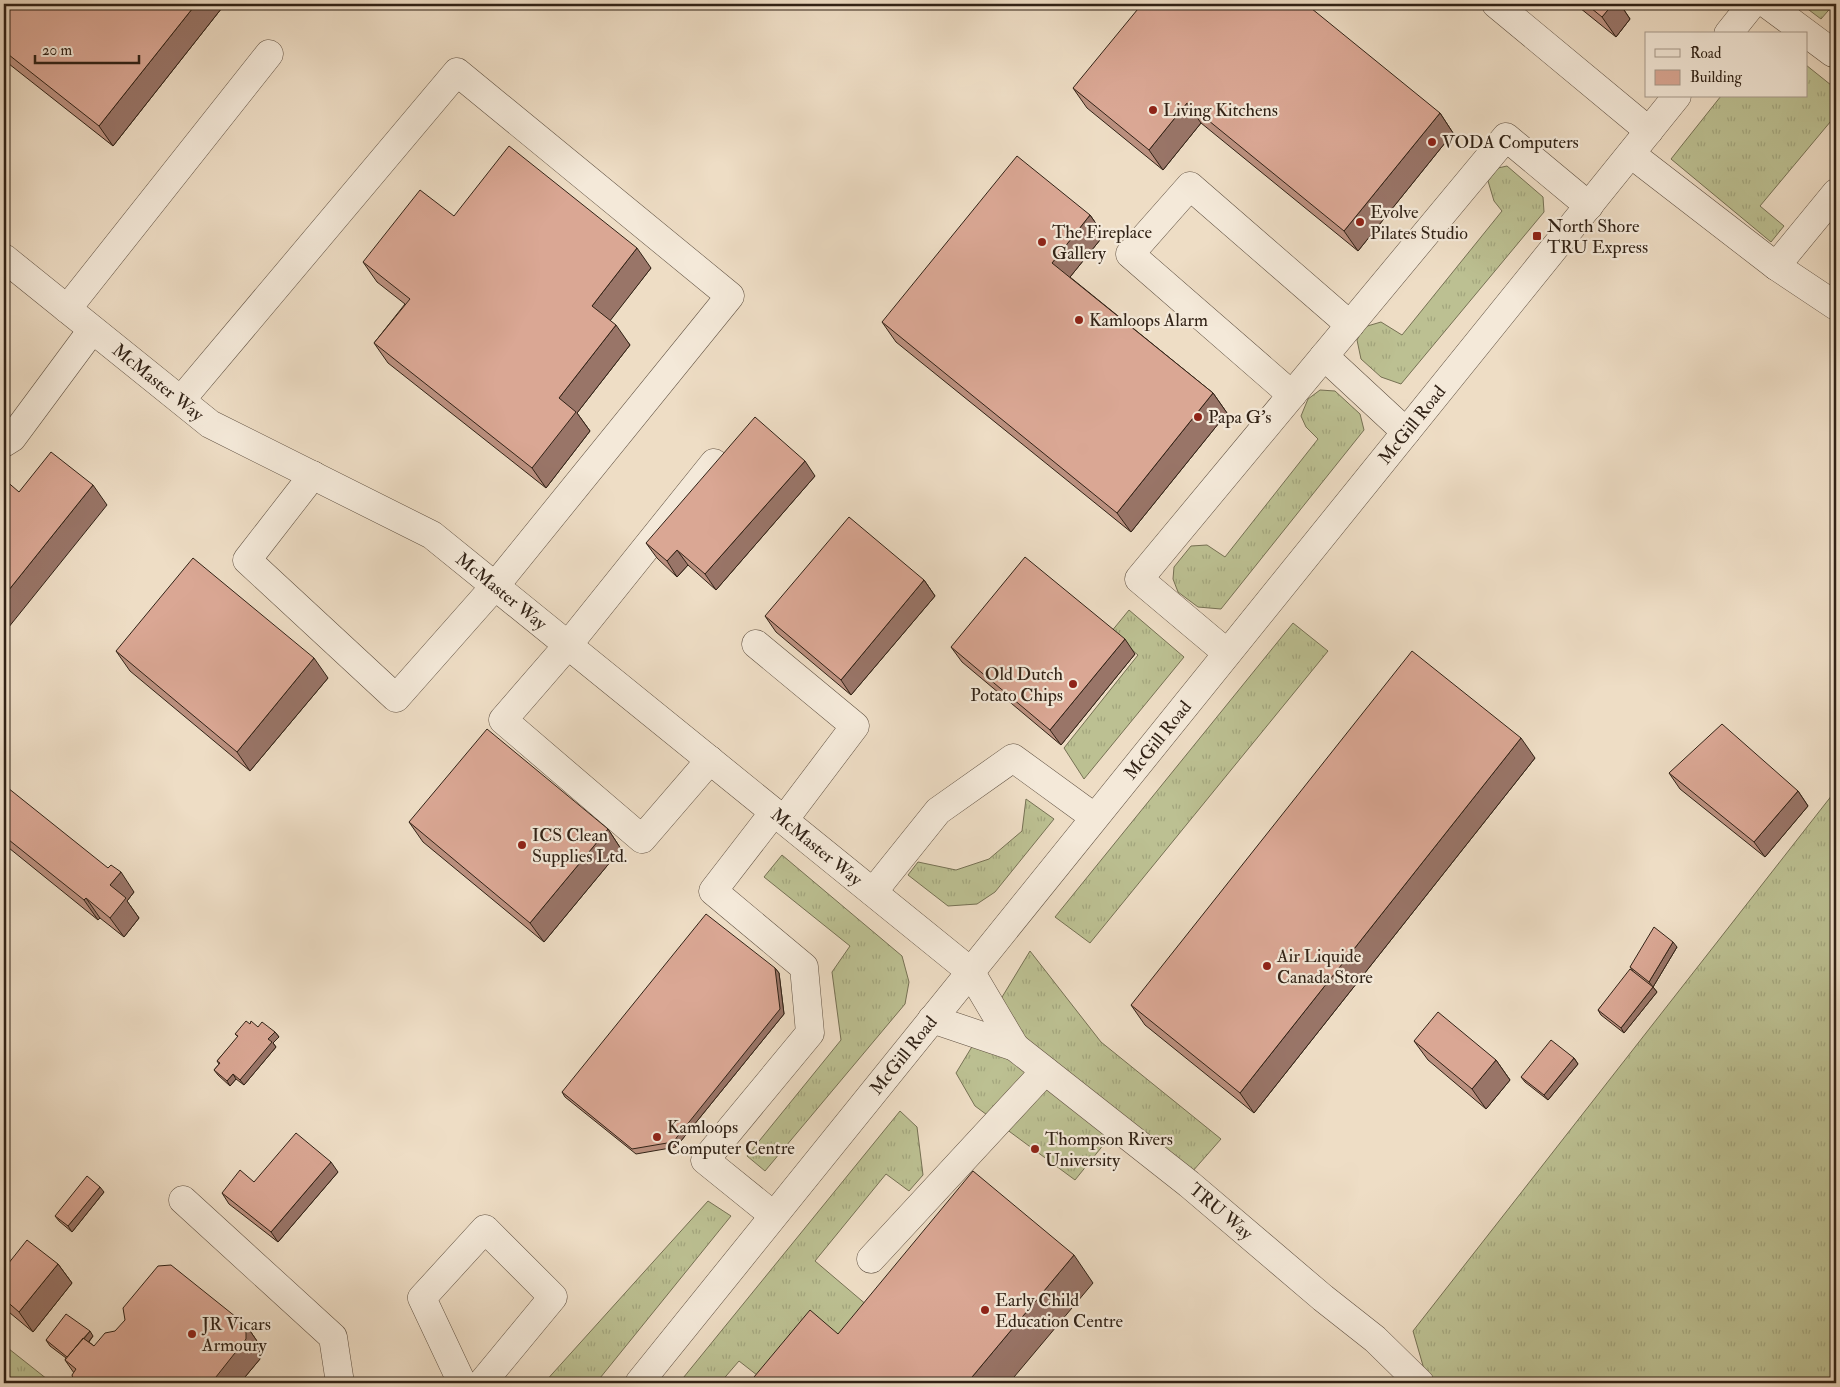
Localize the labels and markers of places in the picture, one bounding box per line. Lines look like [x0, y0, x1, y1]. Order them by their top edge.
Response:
place label: Living Kitchens [1163, 99, 1278, 122]
marker: Living Kitchens [1147, 104, 1159, 116]
place label: VODA Computers [1442, 131, 1579, 154]
marker: VODA Computers [1426, 136, 1438, 148]
place label: Evolve Pilates Studio [1370, 201, 1468, 245]
place label: North Shore TRU Express [1547, 215, 1648, 259]
marker: Evolve Pilates Studio [1354, 216, 1366, 228]
place label: The Fireplace Gallery [1052, 221, 1152, 265]
marker: North Shore TRU Express [1531, 230, 1543, 242]
marker: The Fireplace Gallery [1036, 236, 1048, 248]
place label: Kamloops Alarm [1089, 309, 1208, 332]
marker: Kamloops Alarm [1073, 314, 1085, 326]
place label: Papa G's [1208, 406, 1271, 429]
marker: Papa G's [1192, 411, 1204, 423]
place label: Old Dutch Potato Chips [970, 663, 1064, 707]
marker: Old Dutch Potato Chips [1067, 678, 1079, 690]
place label: ICS Clean Supplies Ltd. [532, 824, 627, 868]
marker: ICS Clean Supplies Ltd. [516, 839, 528, 851]
place label: Air Liquide Canada Store [1276, 945, 1373, 989]
marker: Air Liquide Canada Store [1261, 960, 1273, 972]
place label: Kamloops Computer Centre [667, 1116, 795, 1160]
place label: Thompson Rivers University [1045, 1128, 1173, 1172]
marker: Kamloops Computer Centre [651, 1131, 663, 1143]
marker: Thompson Rivers University [1029, 1143, 1041, 1155]
place label: Early Child Education Centre [995, 1289, 1123, 1333]
marker: Early Child Education Centre [979, 1304, 991, 1316]
place label: JR Vicars Armoury [201, 1313, 271, 1357]
marker: JR Vicars Armoury [186, 1328, 198, 1340]

